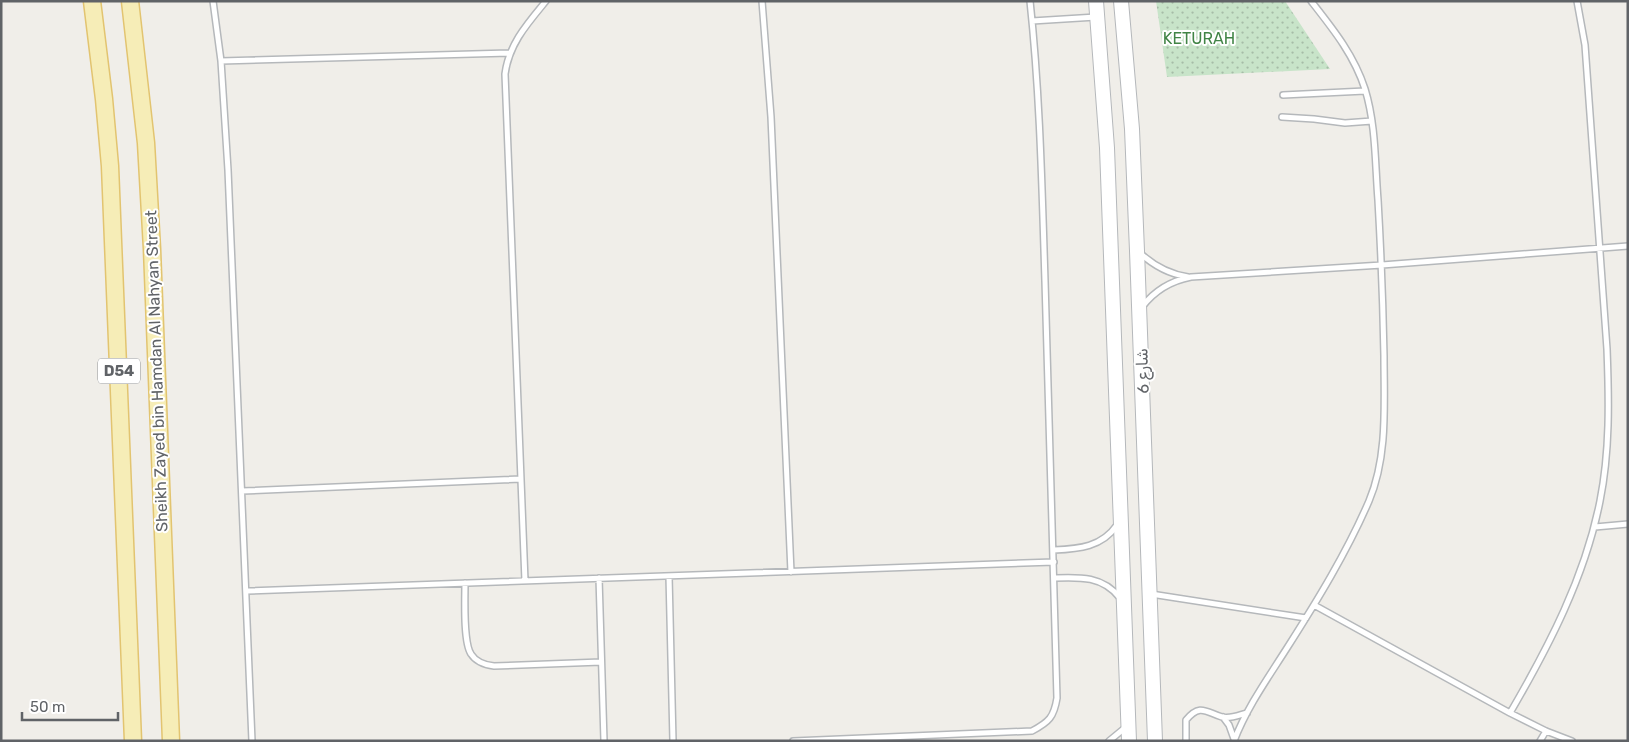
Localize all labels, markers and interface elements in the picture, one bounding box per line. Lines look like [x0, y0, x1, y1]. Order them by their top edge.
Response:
park label: KETURAH [1163, 29, 1235, 48]
street label: Sheikh Zayed bin Hamdan Al Nahyan Street [141, 210, 172, 532]
street label: شارع 6 [1132, 348, 1155, 394]
road number: D54 [98, 358, 140, 384]
scale bar [22, 690, 119, 722]
text: 50 m [30, 698, 65, 716]

